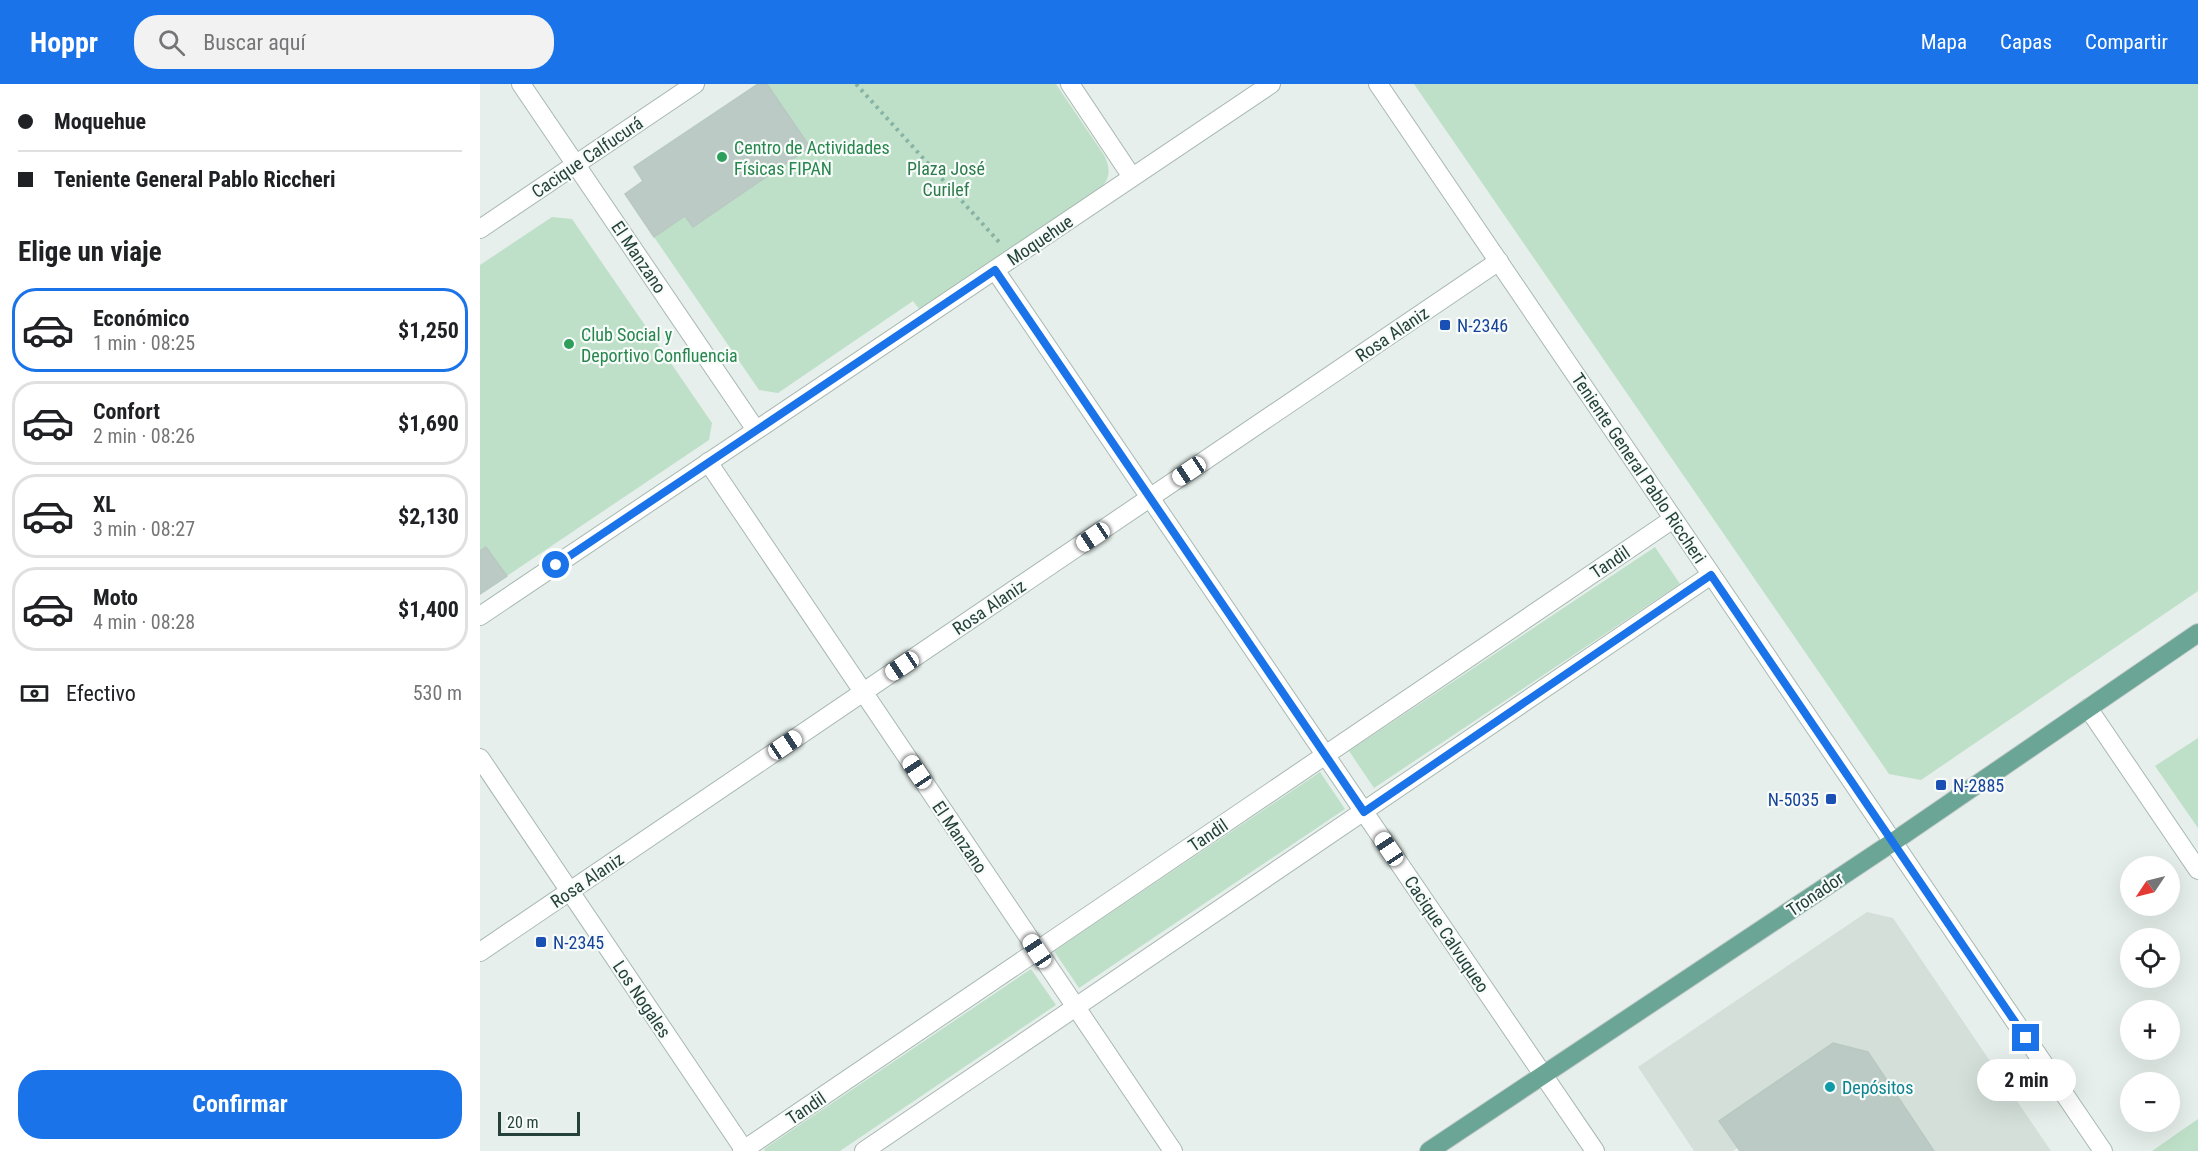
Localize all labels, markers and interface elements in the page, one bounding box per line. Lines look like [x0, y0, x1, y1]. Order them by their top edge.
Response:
search box [134, 15, 554, 69]
text: Hoppr [30, 26, 98, 59]
icon: search [155, 26, 188, 59]
text: Buscar aquí [203, 30, 306, 55]
text: Mapa [1921, 30, 1967, 54]
text: Capas [2000, 30, 2052, 54]
text: Compartir [2085, 30, 2168, 54]
text: Moquehue [54, 109, 146, 134]
street label: Cacique Calfucurá [527, 112, 647, 202]
place label: Centro de Actividades Físicas FIPAN [734, 137, 890, 179]
marker: Centro de Actividades Físicas FIPAN [715, 150, 729, 164]
park label: Plaza José Curilef [907, 158, 985, 200]
text: Teniente General Pablo Riccheri [54, 167, 336, 192]
street label: Moquehue [1003, 210, 1077, 270]
street label: El Manzano [607, 217, 671, 297]
text: Elige un viaje [18, 236, 162, 268]
street label: Rosa Alaniz [1352, 302, 1433, 366]
icon: car [21, 303, 75, 357]
text: Económico [93, 306, 189, 331]
place label: N-2346 [1457, 315, 1508, 336]
text: $1,250 [398, 318, 459, 343]
marker: N-2346 [1438, 318, 1452, 332]
place label: Club Social y Deportivo Confluencia [581, 324, 738, 366]
text: 1 min · 08:25 [93, 331, 195, 355]
marker: Club Social y Deportivo Confluencia [562, 337, 576, 351]
street label: Teniente General Pablo Riccheri [1567, 369, 1711, 567]
icon: car [21, 396, 75, 450]
text: Confort [93, 399, 160, 424]
text: $1,690 [398, 411, 459, 436]
text: 2 min · 08:26 [93, 424, 195, 448]
car [1169, 453, 1209, 489]
icon: car [21, 489, 75, 543]
text: XL [93, 492, 116, 517]
text: $2,130 [398, 504, 459, 529]
text: 3 min · 08:27 [93, 517, 195, 541]
car [1073, 519, 1113, 555]
street label: Tandil [1586, 541, 1634, 583]
route start [542, 551, 569, 578]
street label: Rosa Alaniz [949, 575, 1030, 639]
icon: car [21, 582, 75, 636]
text: Moto [93, 585, 138, 610]
text: $1,400 [398, 597, 459, 622]
text: 4 min · 08:28 [93, 610, 195, 634]
car [882, 648, 922, 684]
icon: cash [18, 677, 51, 710]
text: Efectivo [66, 681, 136, 706]
text: 530 m [413, 681, 462, 705]
car [765, 727, 805, 763]
car [899, 752, 935, 792]
place label: N-2885 [1953, 775, 2004, 796]
marker: N-2885 [1934, 778, 1948, 792]
place label: N-5035 [1768, 789, 1819, 810]
marker: N-5035 [1824, 792, 1838, 806]
street label: El Manzano [928, 797, 992, 877]
street label: Tandil [1184, 814, 1232, 856]
car [1371, 829, 1407, 869]
street label: Rosa Alaniz [547, 848, 628, 912]
north arrow [2120, 856, 2180, 916]
map controls [2120, 856, 2180, 1132]
street label: Tronador [1783, 867, 1848, 921]
street label: Cacique Calvuqueo [1400, 872, 1494, 996]
button: locate [2120, 928, 2180, 988]
car [1019, 931, 1055, 971]
place label: N-2345 [553, 932, 604, 953]
marker: N-2345 [534, 935, 548, 949]
street label: Los Nogales [609, 956, 675, 1042]
button: + [2120, 1000, 2180, 1060]
route end [2012, 1024, 2039, 1051]
callout: 2 min [1976, 1059, 2076, 1101]
text: 2 min [2004, 1068, 2049, 1092]
button: Confirmar [18, 1070, 462, 1139]
button: − [2120, 1072, 2180, 1132]
place label: Depósitos [1842, 1077, 1913, 1098]
marker: Depósitos [1823, 1080, 1837, 1094]
street label: Tandil [782, 1087, 830, 1129]
scale bar [498, 1109, 580, 1136]
text: 20 m [507, 1113, 539, 1132]

